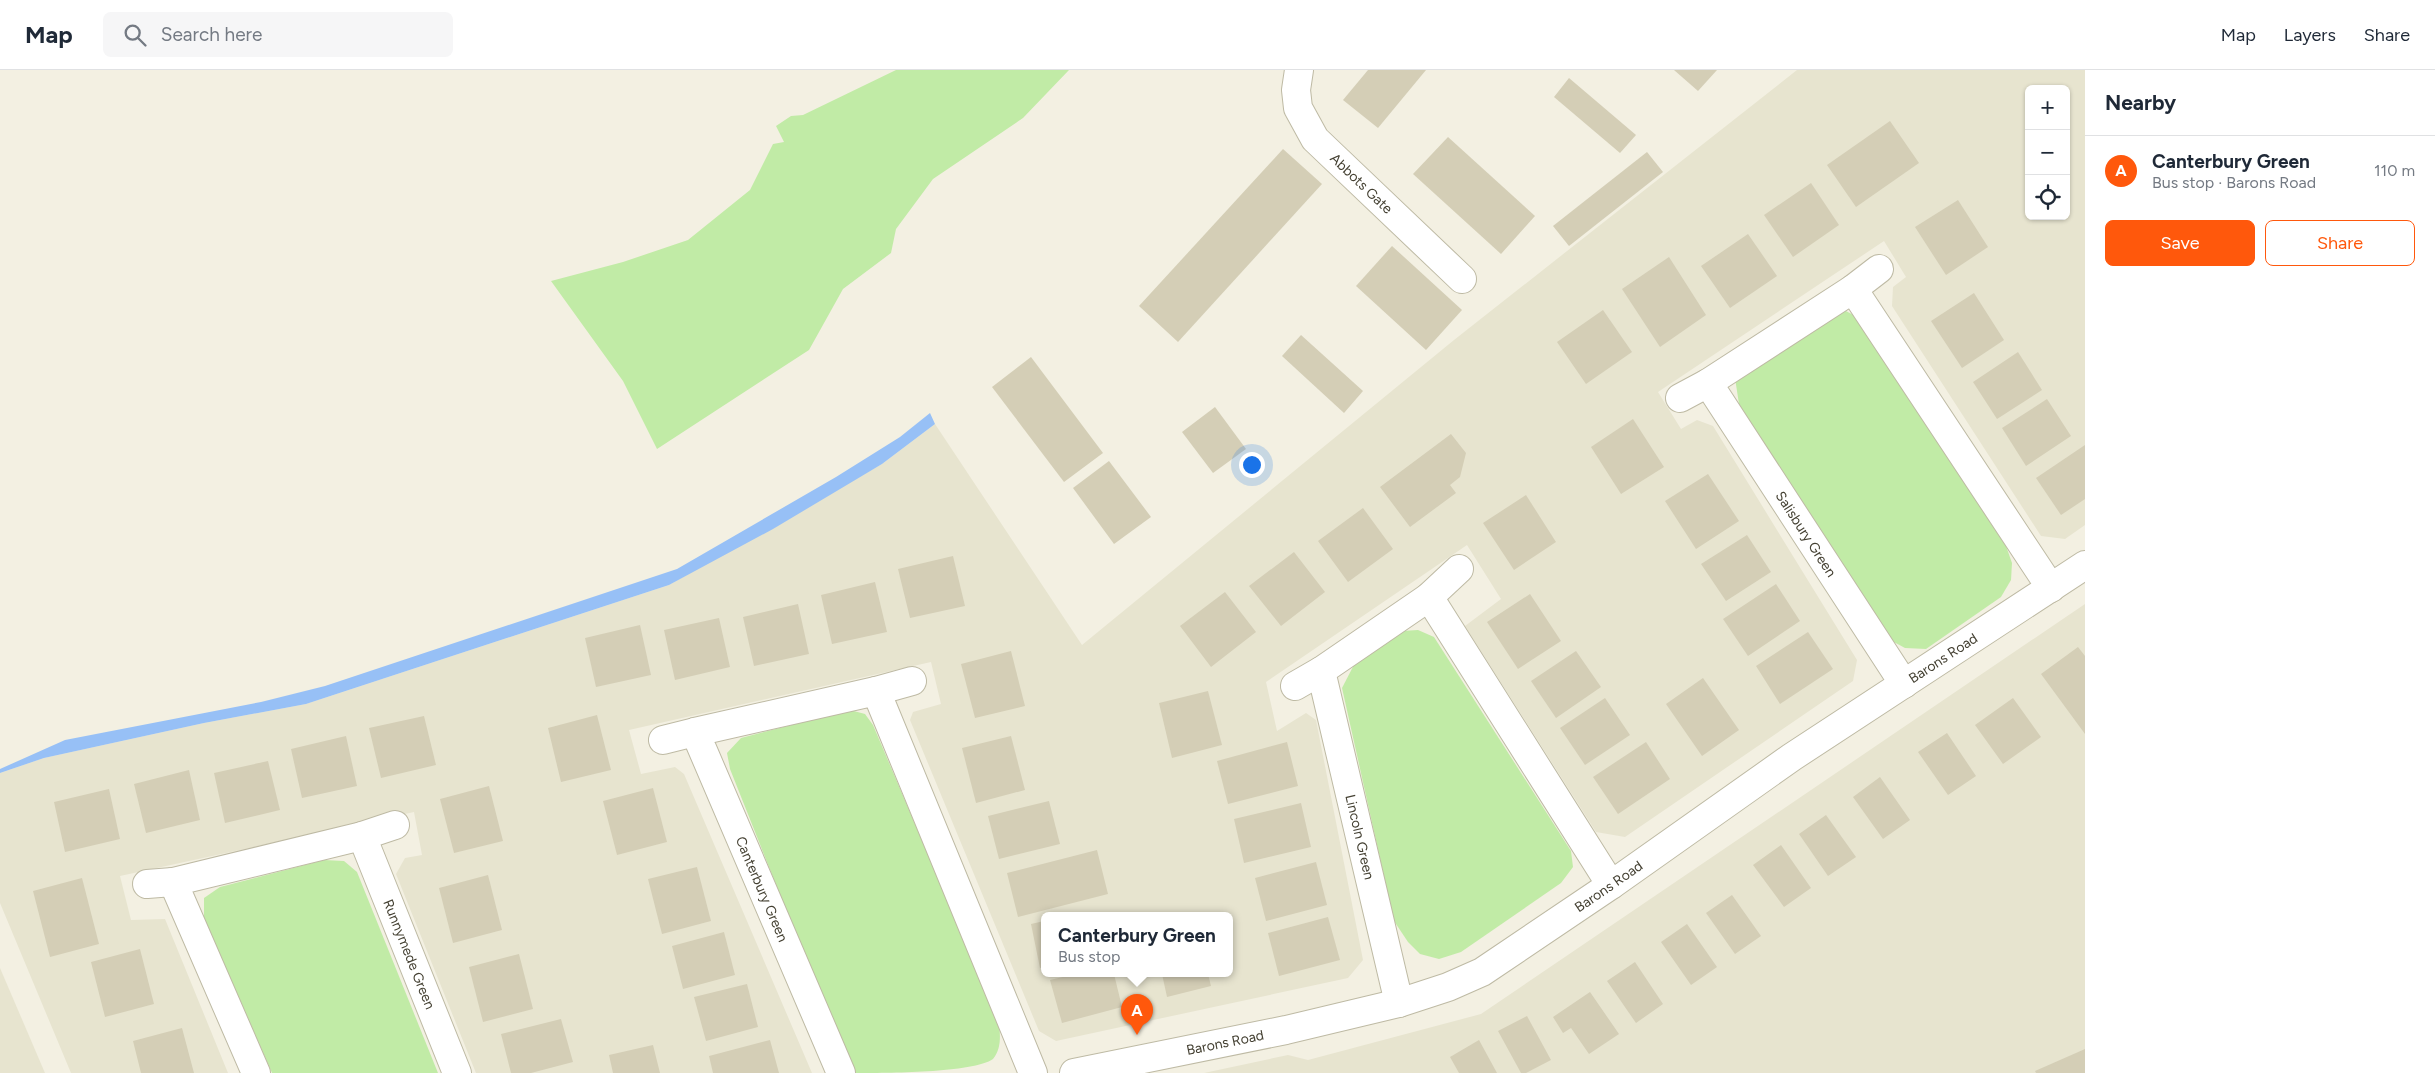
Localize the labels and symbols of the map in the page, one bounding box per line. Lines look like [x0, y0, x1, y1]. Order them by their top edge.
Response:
street label: Abbots Gate [1326, 150, 1396, 218]
your location [1239, 452, 1265, 478]
street label: Salisbury Green [1772, 488, 1840, 580]
street label: Barons Road [1906, 630, 1981, 687]
street label: Lincoln Green [1341, 793, 1378, 882]
street label: Canterbury Green [732, 834, 791, 945]
street label: Barons Road [1572, 857, 1646, 916]
street label: Runnymede Green [379, 897, 439, 1012]
pin: A [1121, 994, 1153, 1035]
street label: Barons Road [1185, 1027, 1265, 1059]

